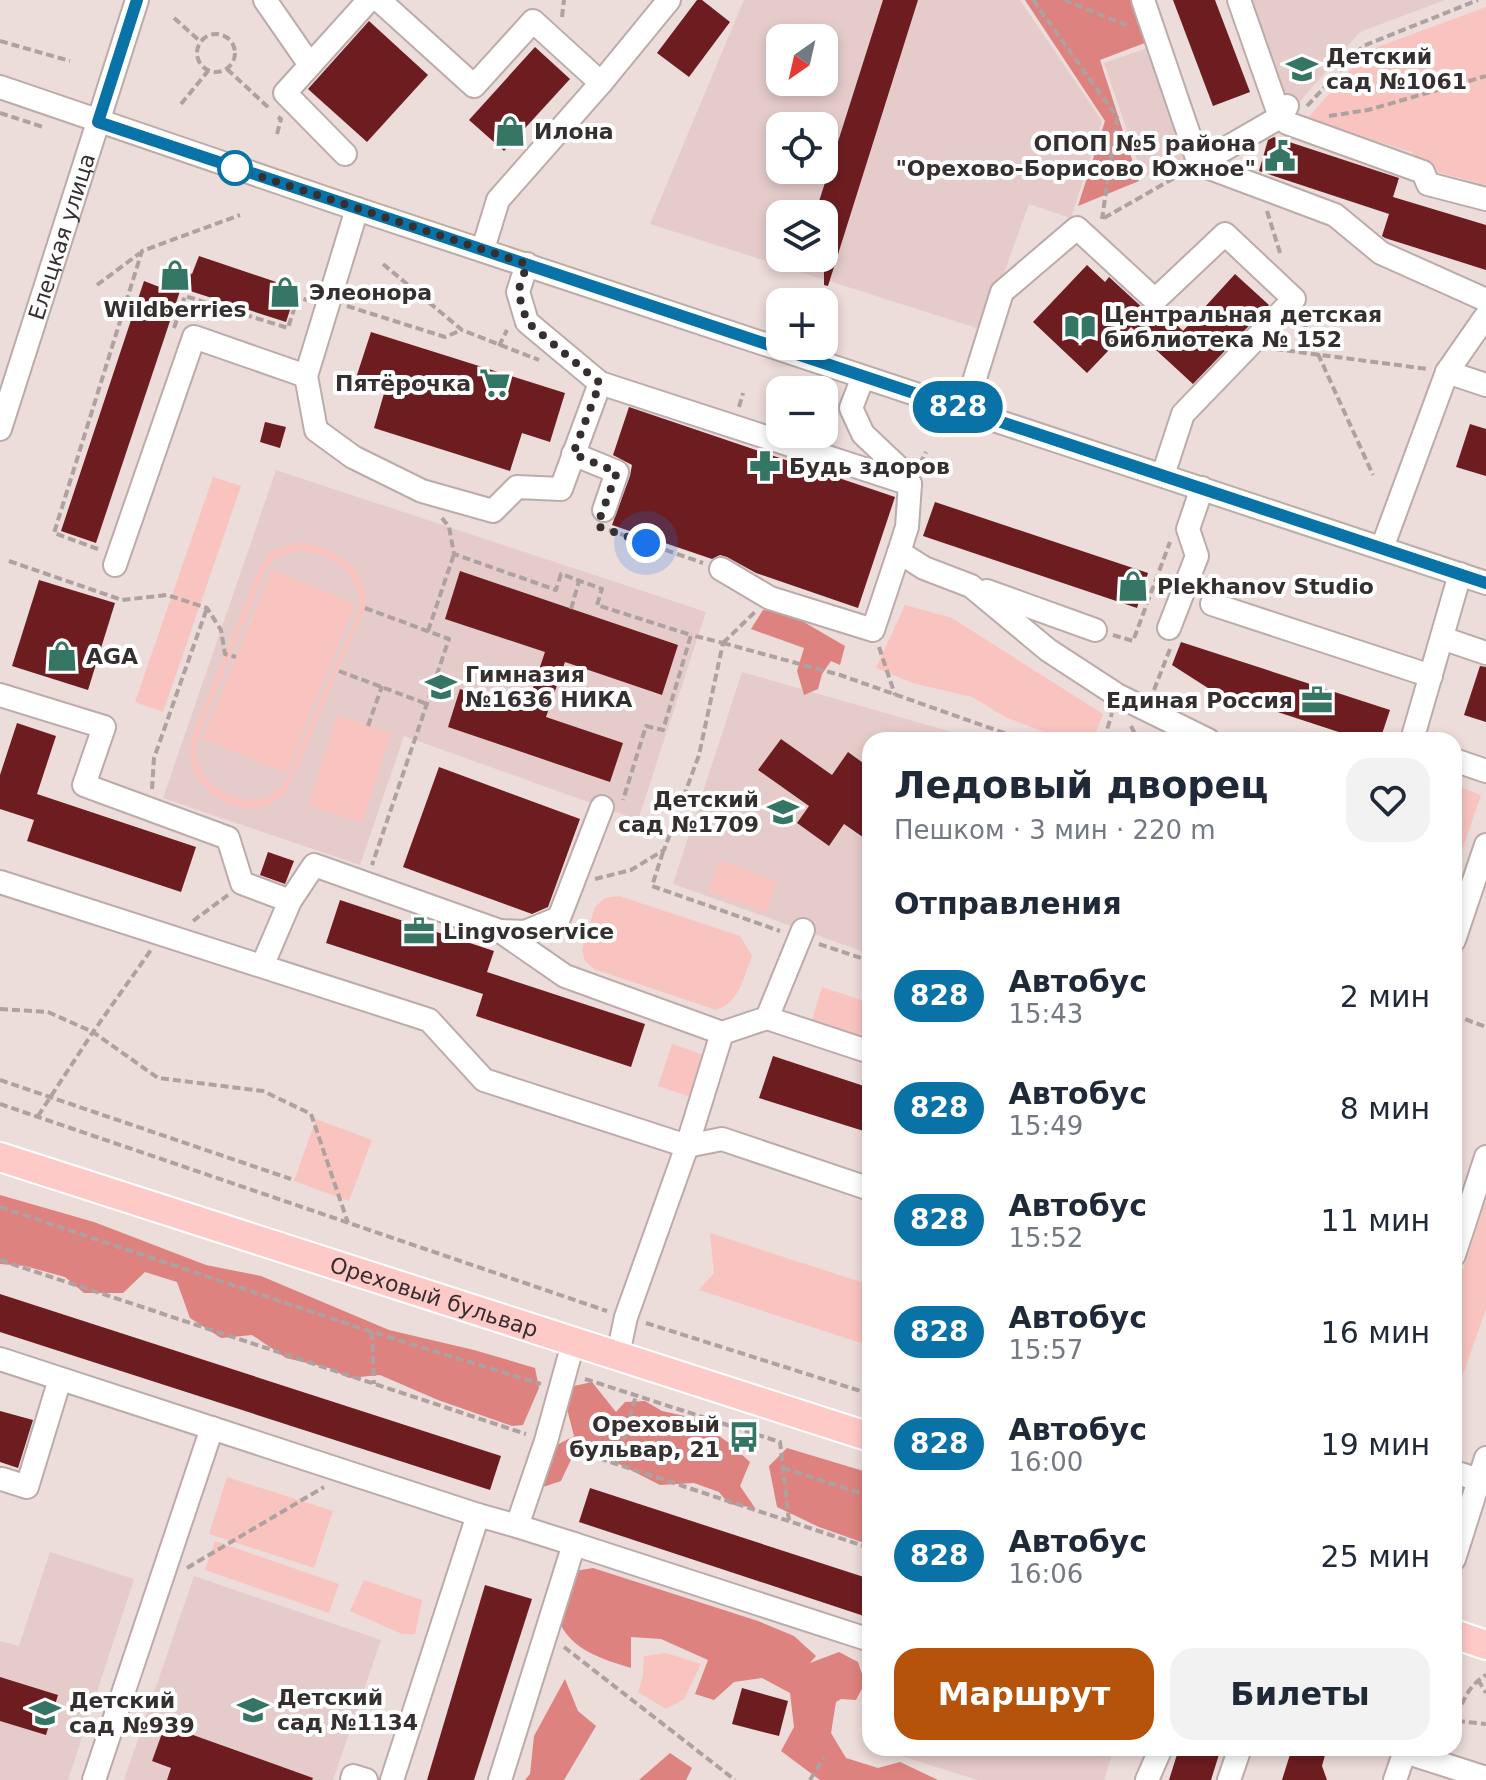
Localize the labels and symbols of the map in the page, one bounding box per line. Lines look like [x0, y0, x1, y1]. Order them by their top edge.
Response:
north arrow [766, 24, 838, 96]
place label: Детский сад №1061 [1326, 44, 1467, 94]
school or university icon: Детский сад №1061 [1285, 52, 1319, 86]
shop icon: Илона [493, 114, 527, 148]
place label: Илона [534, 119, 614, 144]
place label: ОПОП №5 района "Орехово-Борисово Южное" [895, 131, 1256, 181]
public building icon: ОПОП №5 района "Орехово-Борисово Южное" [1263, 139, 1297, 173]
street label: Елецкая улица [23, 150, 100, 323]
unlabelled marker [218, 151, 252, 185]
shop icon: Wildberries [158, 258, 192, 292]
shop icon: Элеонора [268, 275, 302, 309]
place label: Элеонора [309, 280, 432, 305]
place label: Wildberries [103, 297, 247, 322]
place label: Центральная детская библиотека № 152 [1104, 302, 1382, 352]
library icon: Центральная детская библиотека № 152 [1063, 310, 1097, 344]
supermarket icon: Пятёрочка [478, 366, 512, 400]
place label: Пятёрочка [335, 371, 471, 396]
line badge: 828 [912, 381, 1004, 433]
pharmacy icon: Будь здоров [748, 449, 782, 483]
place label: Будь здоров [789, 454, 950, 479]
your location [626, 523, 666, 563]
shop icon: Plekhanov Studio [1116, 569, 1150, 603]
place label: Plekhanov Studio [1157, 574, 1374, 599]
shop icon: AGA [45, 639, 79, 673]
place label: AGA [86, 644, 138, 669]
place label: Гимназия №1636 НИКА [465, 662, 632, 712]
school or university icon: Гимназия №1636 НИКА [424, 670, 458, 704]
office icon: Единая Россия [1300, 683, 1334, 717]
place label: Единая Россия [1106, 688, 1293, 713]
place label: Детский сад №1709 [618, 787, 759, 837]
school or university icon: Детский сад №1709 [766, 795, 800, 829]
office icon: Lingvoservice [402, 914, 436, 948]
place label: Lingvoservice [443, 919, 614, 944]
street label: Ореховый бульвар [327, 1252, 541, 1342]
place label: Ореховый бульвар, 21 [569, 1412, 720, 1462]
bus stop icon: Ореховый бульвар, 21 [727, 1420, 761, 1454]
place label: Детский сад №1134 [277, 1685, 418, 1735]
place label: Детский сад №939 [69, 1688, 195, 1738]
school or university icon: Детский сад №1134 [236, 1693, 270, 1727]
school or university icon: Детский сад №939 [28, 1696, 62, 1730]

